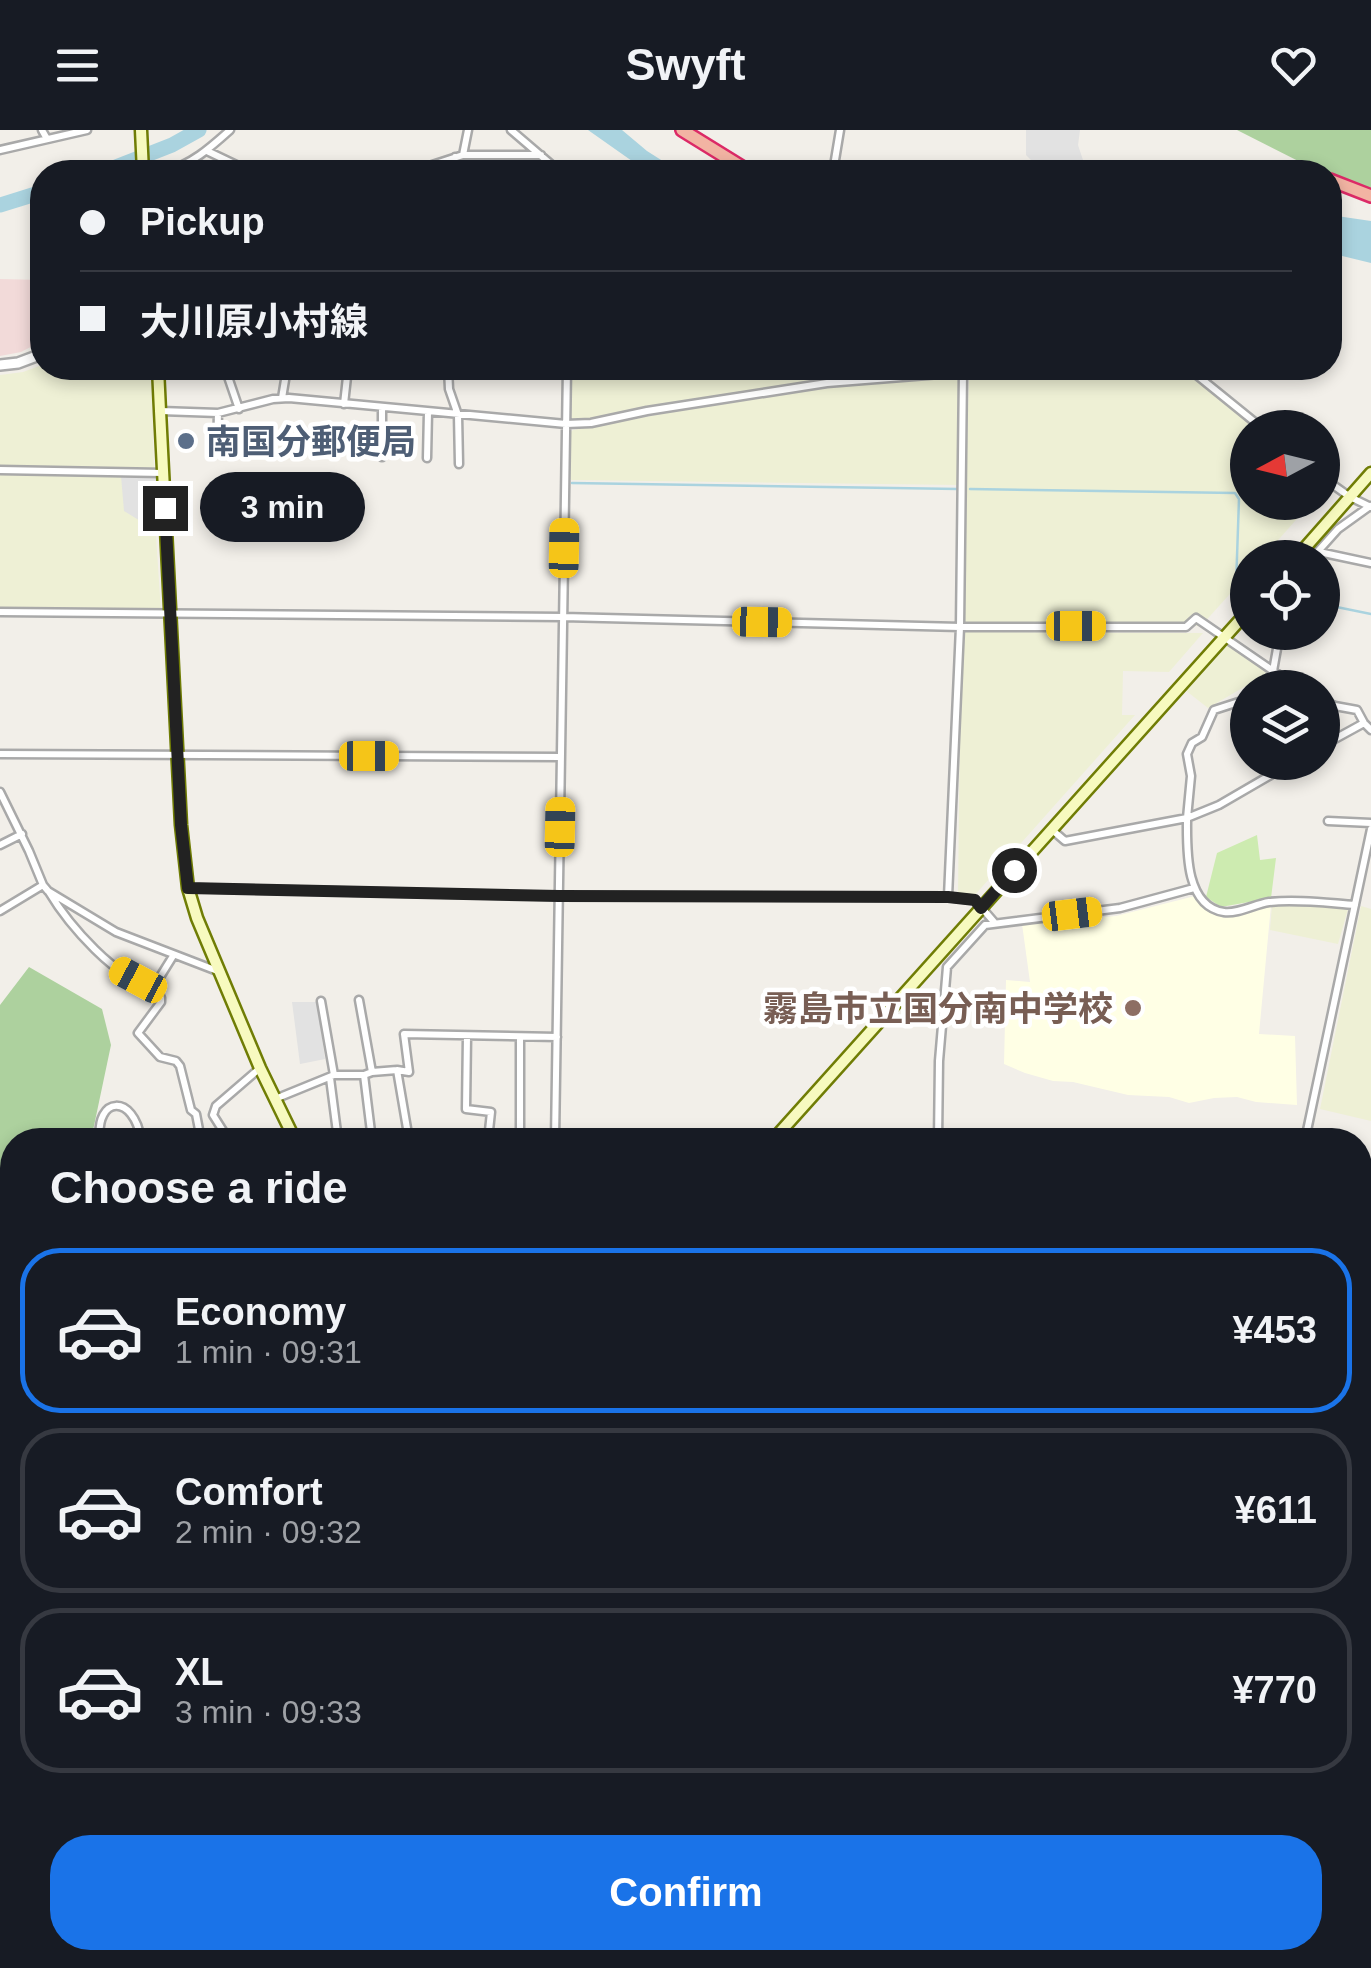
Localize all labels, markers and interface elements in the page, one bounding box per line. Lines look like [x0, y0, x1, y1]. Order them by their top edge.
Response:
icon: menu [50, 38, 105, 93]
icon: heart [1266, 38, 1321, 93]
text: Swyft [625, 39, 746, 90]
text: Pickup [140, 201, 265, 243]
text: 大川原小村線 [140, 301, 368, 343]
north arrow [1230, 410, 1340, 520]
map controls [1230, 410, 1340, 780]
place label: 南国分郵便局 [206, 422, 416, 461]
marker: 南国分郵便局 [175, 430, 197, 452]
callout: 3 min [200, 473, 365, 543]
route end [143, 486, 188, 531]
text: 3 min [241, 489, 324, 525]
car [548, 518, 580, 578]
button: locate [1230, 540, 1340, 650]
car [732, 606, 792, 638]
car [1046, 611, 1106, 641]
button: layers [1230, 670, 1340, 780]
car [339, 741, 399, 771]
car [544, 797, 576, 857]
route start [992, 848, 1037, 893]
car [1040, 895, 1104, 933]
car [104, 953, 172, 1007]
place label: 霧島市立国分南中学校 [763, 989, 1113, 1028]
marker: 霧島市立国分南中学校 [1122, 997, 1144, 1019]
text: Choose a ride [50, 1162, 348, 1213]
icon: car [55, 1286, 145, 1376]
text: Economy [175, 1291, 346, 1333]
text: ¥453 [1232, 1309, 1317, 1351]
text: 1 min · 09:31 [175, 1334, 362, 1370]
icon: car [55, 1466, 145, 1556]
text: Comfort [175, 1471, 323, 1513]
text: ¥611 [1235, 1489, 1317, 1531]
text: 2 min · 09:32 [175, 1514, 362, 1550]
icon: car [55, 1646, 145, 1736]
text: XL [175, 1651, 224, 1693]
text: ¥770 [1232, 1669, 1317, 1711]
text: 3 min · 09:33 [175, 1694, 362, 1730]
button: Confirm [50, 1835, 1322, 1950]

